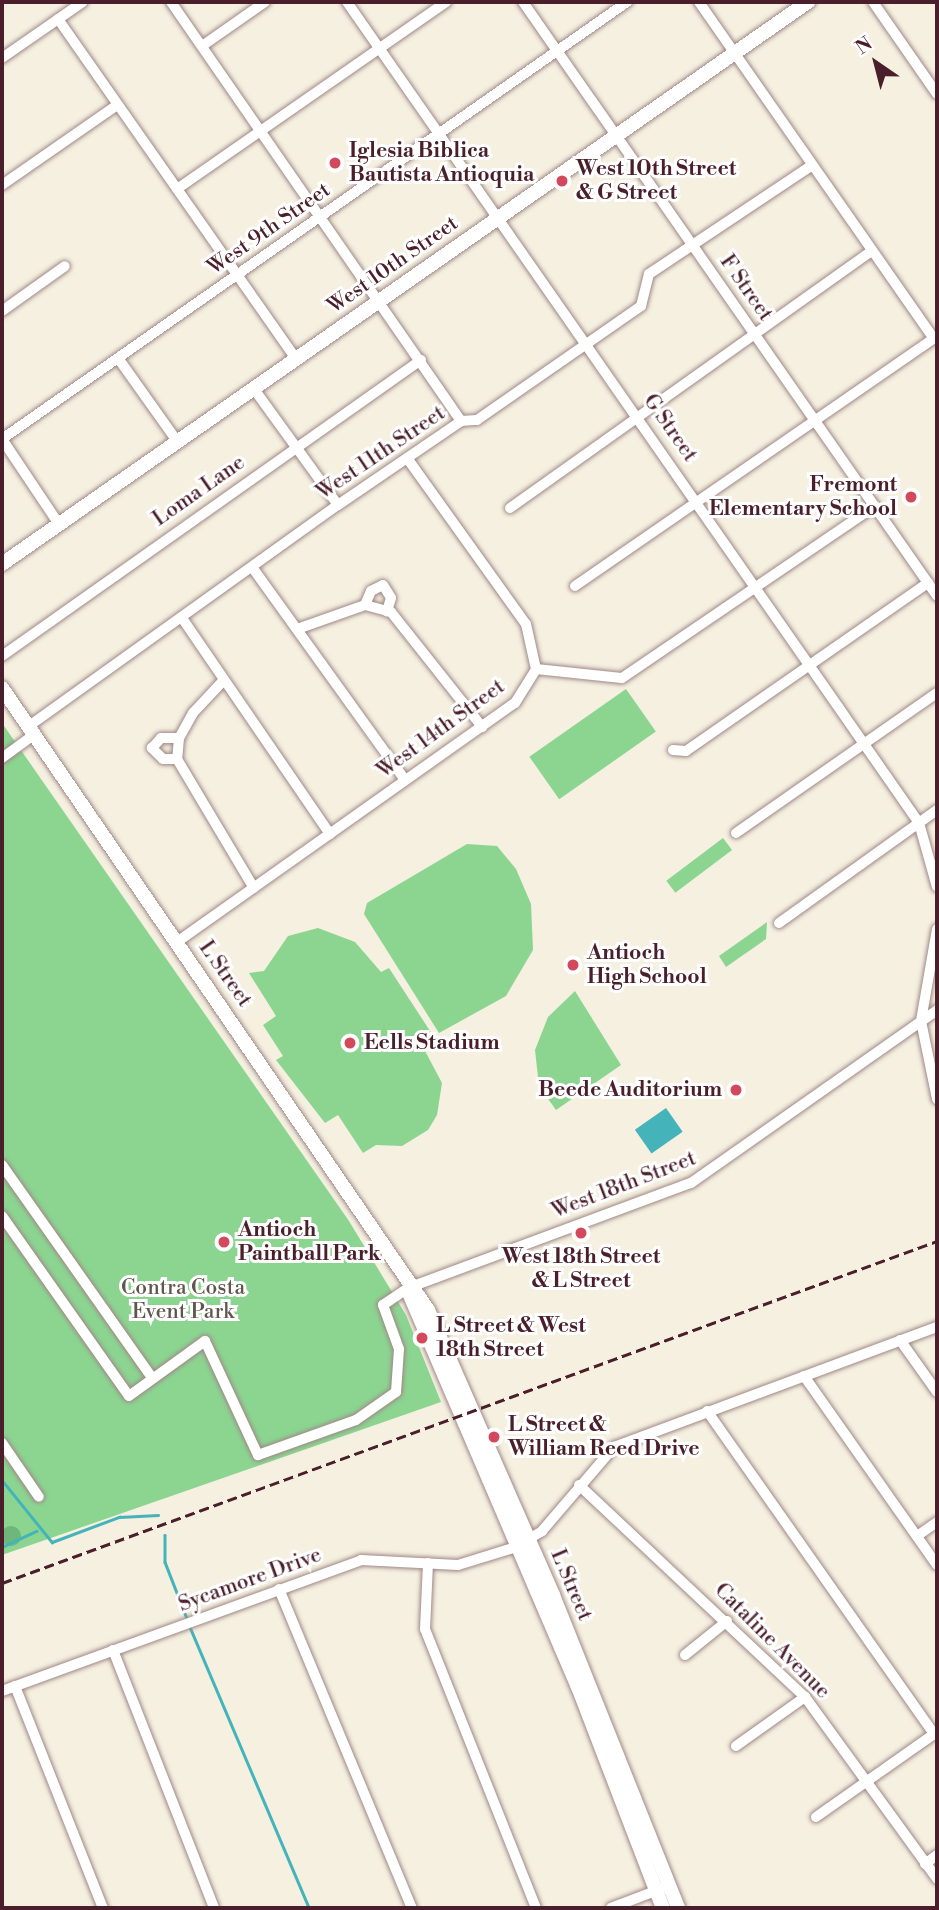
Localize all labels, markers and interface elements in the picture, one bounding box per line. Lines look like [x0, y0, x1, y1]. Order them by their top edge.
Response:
north arrow [841, 28, 911, 98]
text: N [851, 32, 877, 60]
place label: Iglesia Biblica Bautista Antioquia [349, 138, 534, 188]
marker: Iglesia Biblica Bautista Antioquia [327, 155, 343, 171]
place label: West 10th Street & G Street [576, 156, 736, 206]
marker: West 10th Street & G Street [554, 173, 570, 189]
street label: West 9th Street [203, 177, 335, 281]
street label: West 10th Street [323, 211, 463, 319]
street label: F Street [714, 250, 778, 326]
street label: G Street [638, 389, 702, 467]
street label: West 11th Street [312, 401, 450, 505]
street label: Loma Lane [148, 450, 250, 532]
place label: Fremont Elementary School [709, 472, 897, 522]
marker: Fremont Elementary School [903, 489, 919, 505]
street label: West 14th Street [372, 674, 510, 784]
street label: L Street [193, 936, 257, 1012]
place label: Antioch High School [587, 940, 707, 990]
marker: Antioch High School [565, 957, 581, 973]
place label: Eells Stadium [364, 1030, 500, 1056]
marker: Eells Stadium [342, 1035, 358, 1051]
place label: Beede Auditorium [538, 1077, 722, 1103]
marker: Beede Auditorium [728, 1082, 744, 1098]
street label: West 18th Street [548, 1146, 700, 1224]
place label: Antioch Paintball Park [238, 1217, 381, 1267]
marker: West 18th Street & L Street [573, 1225, 589, 1241]
marker: Antioch Paintball Park [216, 1234, 232, 1250]
place label: West 18th Street & L Street [502, 1244, 660, 1294]
park label: Contra Costa Event Park [121, 1275, 245, 1325]
place label: L Street & West 18th Street [436, 1313, 586, 1363]
marker: L Street & West 18th Street [414, 1330, 430, 1346]
place label: L Street & William Reed Drive [508, 1412, 700, 1462]
marker: L Street & William Reed Drive [486, 1429, 502, 1445]
street label: Sycamore Drive [175, 1542, 325, 1618]
street label: L Street [545, 1545, 597, 1625]
street label: Cataline Avenue [709, 1578, 835, 1704]

